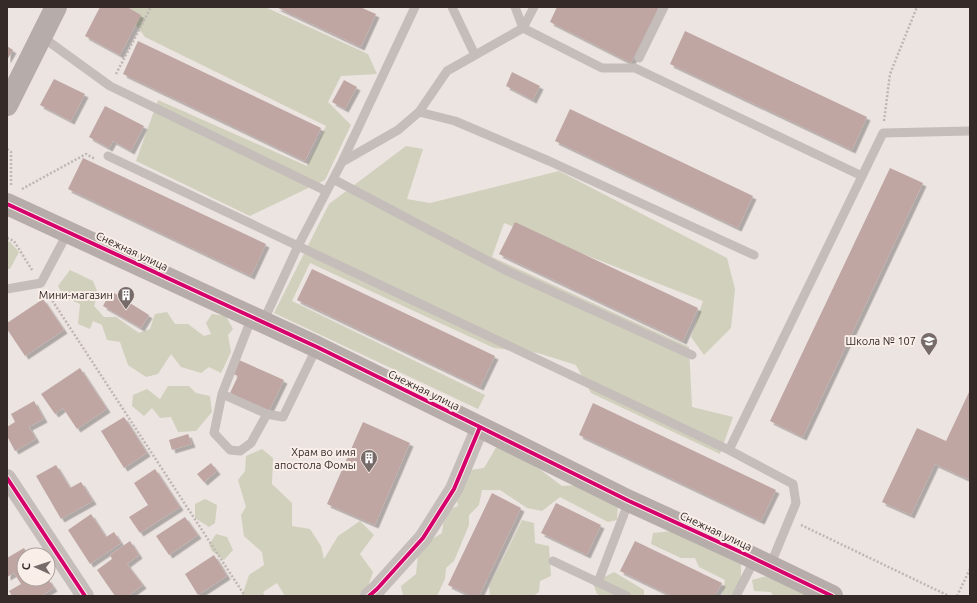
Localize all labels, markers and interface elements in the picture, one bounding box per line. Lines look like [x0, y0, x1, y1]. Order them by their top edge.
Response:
street label: Снежная улица [94, 229, 170, 273]
building icon: Мини-магазин [116, 285, 136, 310]
place label: Мини-магазин [39, 289, 113, 301]
school or university icon: Школа № 107 [919, 331, 939, 356]
place label: Школа № 107 [846, 335, 916, 347]
street label: Снежная улица [386, 368, 462, 412]
place label: Храм во имя апостола Фомы [274, 446, 356, 471]
building icon: Храм во имя апостола Фомы [359, 448, 379, 473]
street label: Снежная улица [678, 509, 754, 553]
north arrow [16, 547, 56, 587]
text: С [20, 563, 32, 570]

